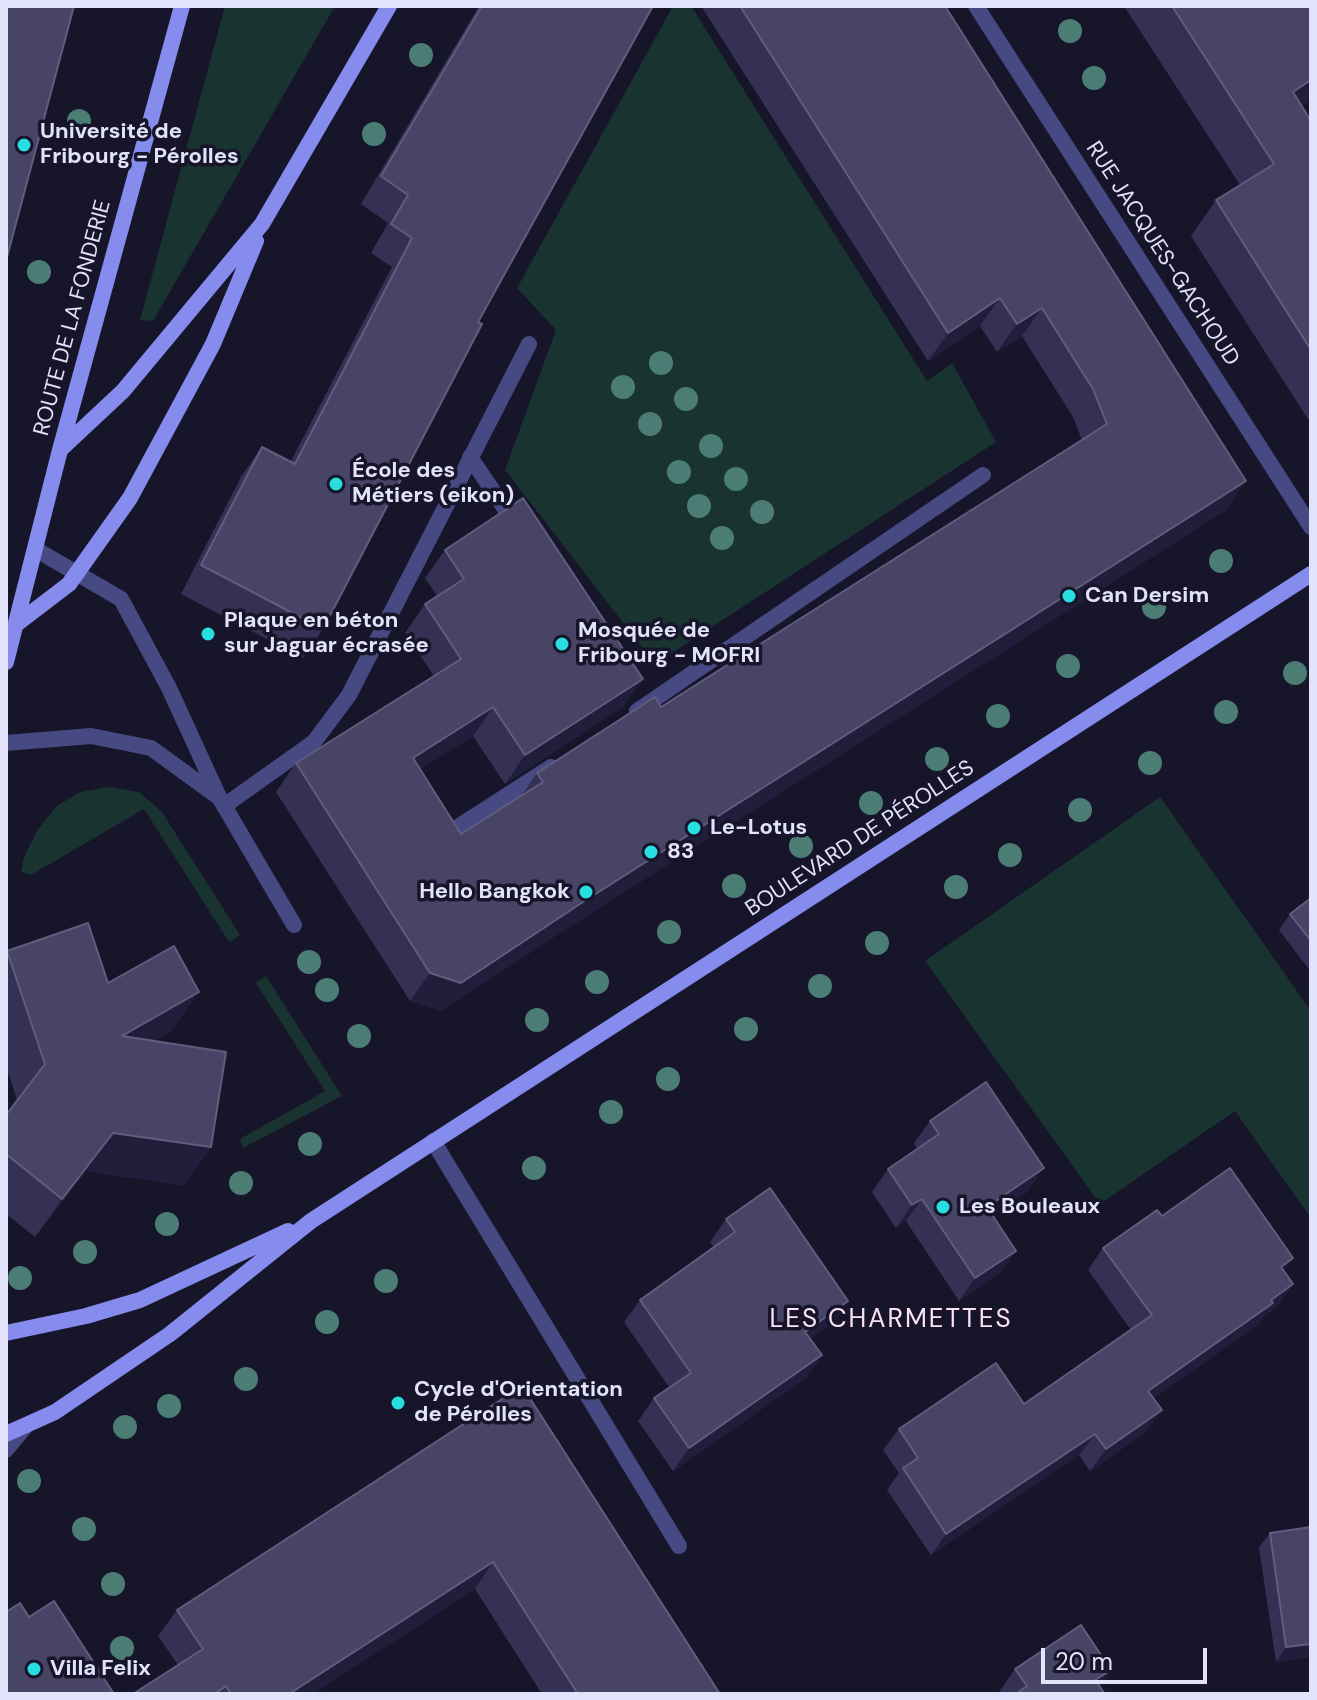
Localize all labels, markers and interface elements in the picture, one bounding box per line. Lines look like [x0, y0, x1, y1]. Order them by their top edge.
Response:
place label: Université de Fribourg - Pérolles [40, 119, 239, 170]
marker: Université de Fribourg - Pérolles [15, 136, 33, 154]
street label: RUE JACQUES-GACHOUD [1080, 137, 1244, 371]
street label: ROUTE DE LA FONDERIE [29, 197, 117, 439]
place label: École des Métiers (eikon) [352, 458, 514, 510]
marker: École des Métiers (eikon) [327, 475, 345, 493]
place label: Can Dersim [1085, 583, 1209, 609]
marker: Can Dersim [1060, 587, 1078, 605]
place label: Plaque en béton sur Jaguar écrasée [224, 608, 429, 660]
place label: Mosquée de Fribourg - MOFRI [578, 618, 760, 670]
marker: Plaque en béton sur Jaguar écrasée [199, 625, 217, 643]
marker: Mosquée de Fribourg - MOFRI [553, 635, 571, 653]
street label: BOULEVARD DE PÉROLLES [741, 755, 979, 923]
place label: Le-Lotus [710, 815, 807, 841]
marker: Le-Lotus [685, 819, 703, 837]
place label: 83 [667, 839, 694, 865]
marker: 83 [642, 843, 660, 861]
place label: Hello Bangkok [419, 879, 570, 905]
marker: Hello Bangkok [577, 883, 595, 901]
place label: Les Bouleaux [959, 1194, 1100, 1220]
marker: Les Bouleaux [934, 1198, 952, 1216]
district label: LES CHARMETTES [770, 1304, 1012, 1336]
place label: Cycle d'Orientation de Pérolles [414, 1377, 623, 1428]
marker: Cycle d'Orientation de Pérolles [389, 1394, 407, 1412]
scale bar [1045, 1632, 1211, 1682]
text: 20 m [1055, 1646, 1113, 1677]
place label: Villa Felix [50, 1656, 151, 1682]
marker: Villa Felix [25, 1660, 43, 1678]

